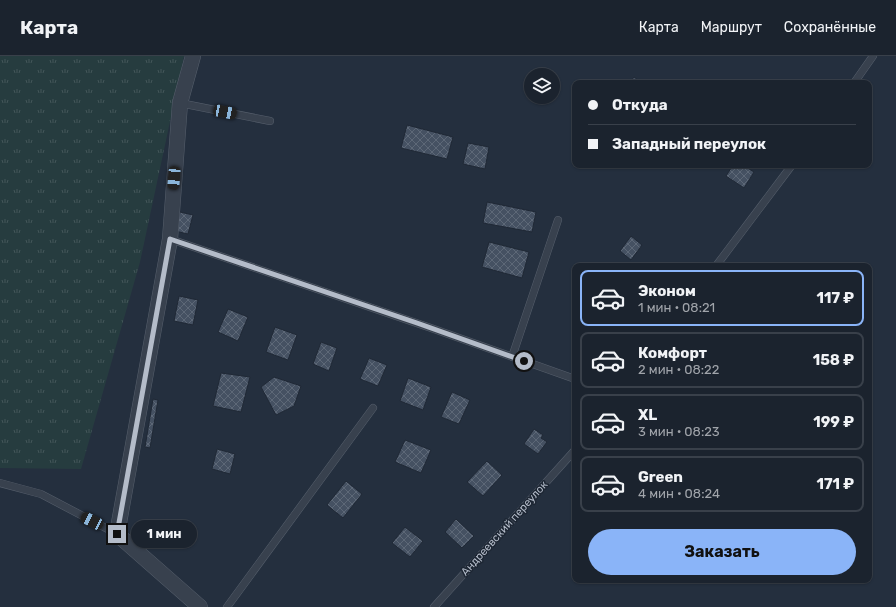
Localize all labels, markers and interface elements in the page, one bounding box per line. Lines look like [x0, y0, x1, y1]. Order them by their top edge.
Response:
text: Карта [20, 16, 78, 39]
text: Карта [639, 19, 679, 36]
text: Маршрут [701, 19, 762, 36]
text: Сохранённые [784, 19, 876, 36]
map controls [524, 68, 560, 104]
button: layers [524, 68, 560, 104]
text: Откуда [612, 96, 668, 114]
car [212, 104, 238, 120]
text: Западный переулок [612, 135, 766, 153]
car [167, 166, 181, 190]
icon: car [590, 280, 626, 316]
text: Эконом [638, 282, 696, 300]
text: 117 ₽ [816, 289, 854, 307]
text: 1 мин · 08:21 [638, 300, 715, 315]
icon: car [590, 342, 626, 378]
text: Комфорт [638, 344, 707, 362]
text: 158 ₽ [813, 351, 854, 369]
route start [515, 352, 533, 370]
text: 2 мин · 08:22 [638, 362, 719, 377]
icon: car [590, 404, 626, 440]
text: XL [638, 406, 657, 424]
text: 199 ₽ [813, 413, 854, 431]
text: 3 мин · 08:23 [638, 424, 720, 439]
icon: car [590, 466, 626, 502]
text: Green [638, 468, 683, 486]
text: 171 ₽ [816, 475, 854, 493]
street label: Андреевский переулок [458, 478, 550, 578]
text: 4 мин · 08:24 [638, 486, 720, 501]
car [79, 510, 105, 532]
callout: 1 мин [131, 520, 197, 548]
route end [108, 525, 126, 543]
text: 1 мин [146, 526, 182, 541]
button: Заказать [588, 529, 856, 575]

